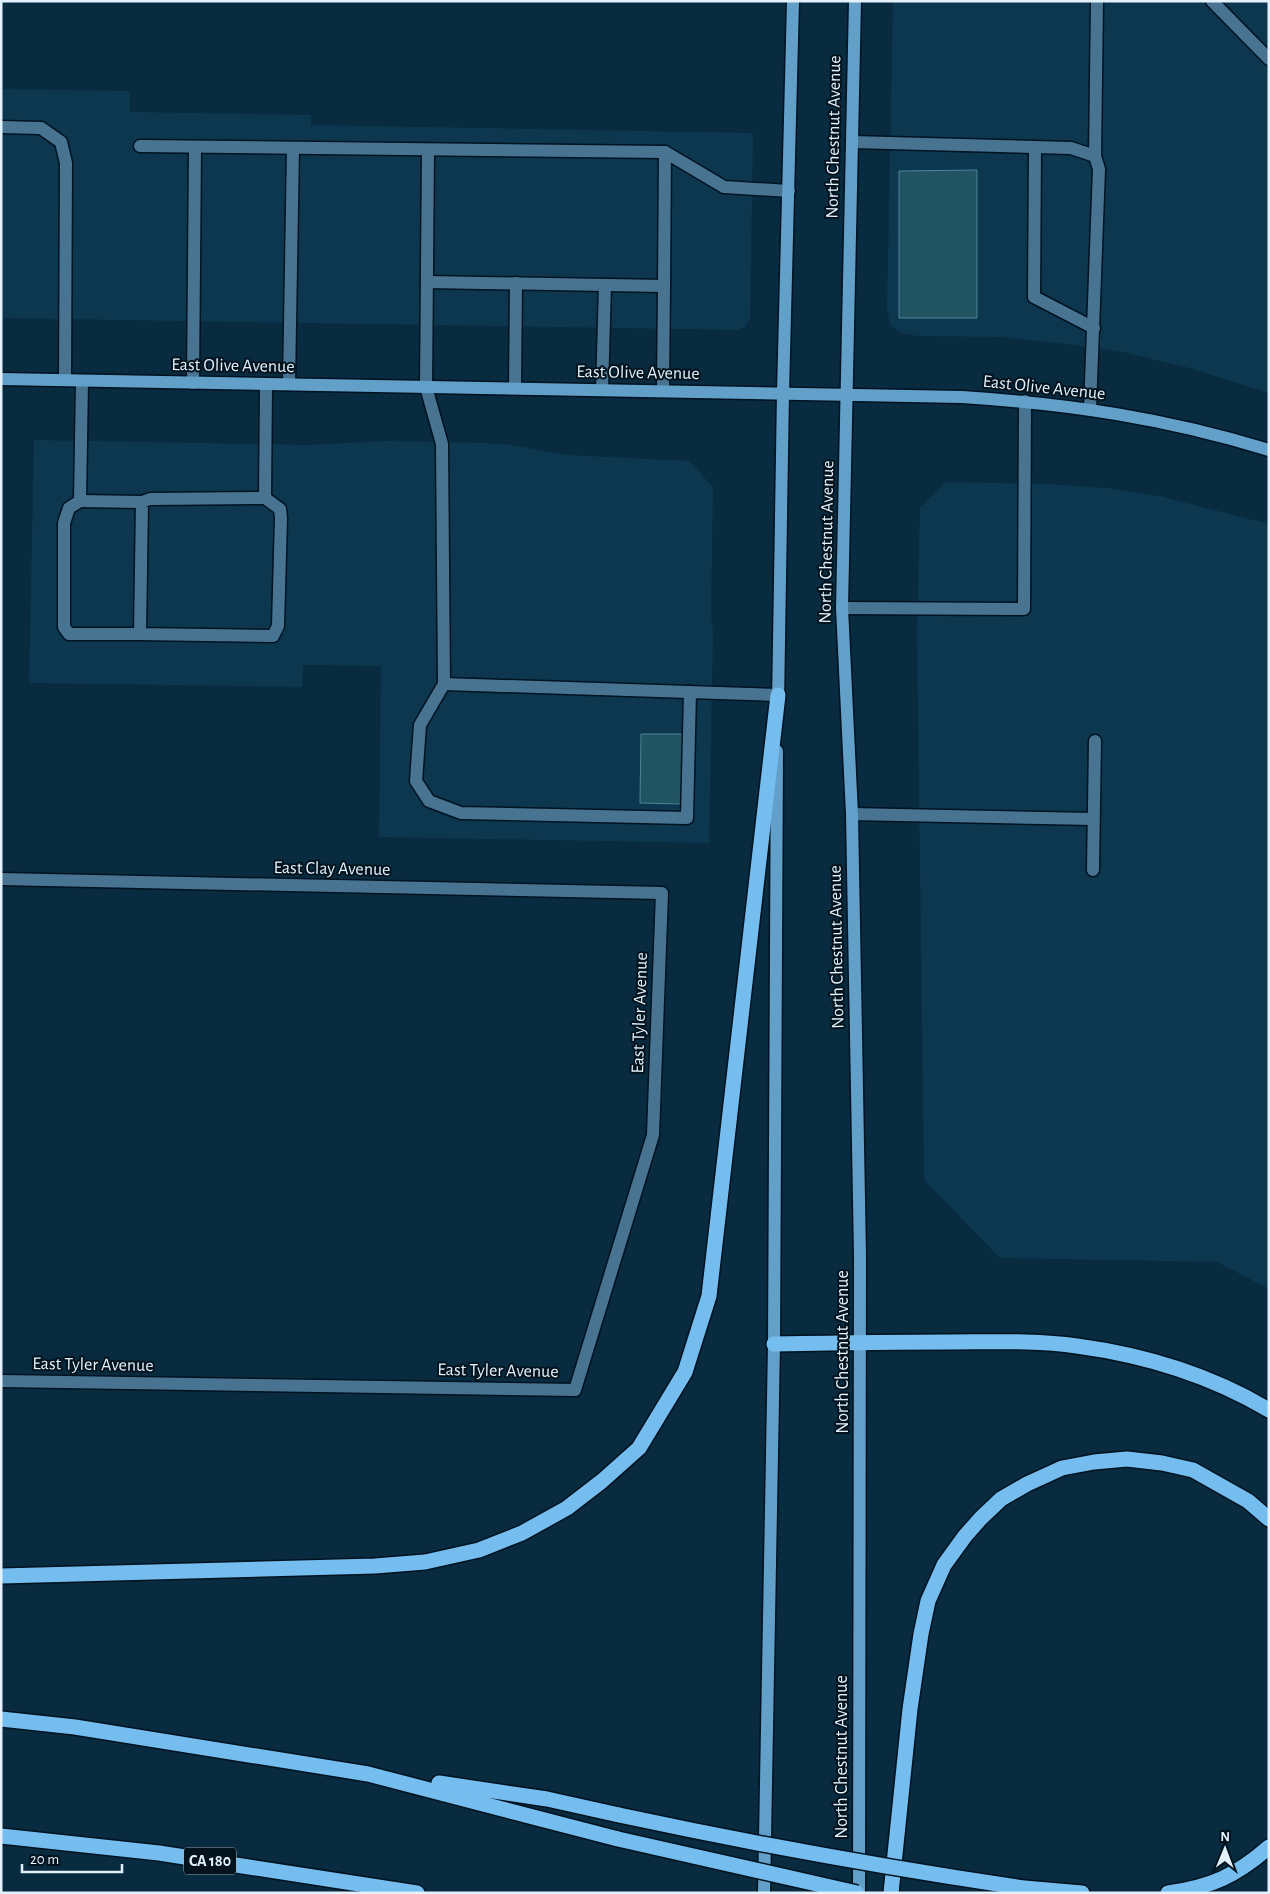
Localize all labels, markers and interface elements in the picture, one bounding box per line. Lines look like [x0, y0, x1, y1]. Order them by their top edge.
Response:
street label: North Chestnut Avenue [824, 55, 844, 219]
street label: East Olive Avenue [171, 356, 295, 376]
street label: East Olive Avenue [576, 363, 700, 383]
street label: East Olive Avenue [982, 373, 1106, 403]
street label: North Chestnut Avenue [817, 460, 837, 624]
street label: East Clay Avenue [273, 859, 391, 879]
street label: North Chestnut Avenue [827, 865, 847, 1029]
street label: East Tyler Avenue [629, 952, 651, 1074]
street label: North Chestnut Avenue [834, 1270, 852, 1434]
street label: East Tyler Avenue [32, 1355, 154, 1375]
street label: East Tyler Avenue [437, 1361, 559, 1381]
street label: North Chestnut Avenue [833, 1675, 851, 1839]
north arrow [1200, 1824, 1250, 1874]
text: N [1220, 1830, 1230, 1844]
scale bar [22, 1842, 122, 1874]
road number: CA 180 [184, 1848, 236, 1874]
text: 20 m [30, 1852, 59, 1867]

